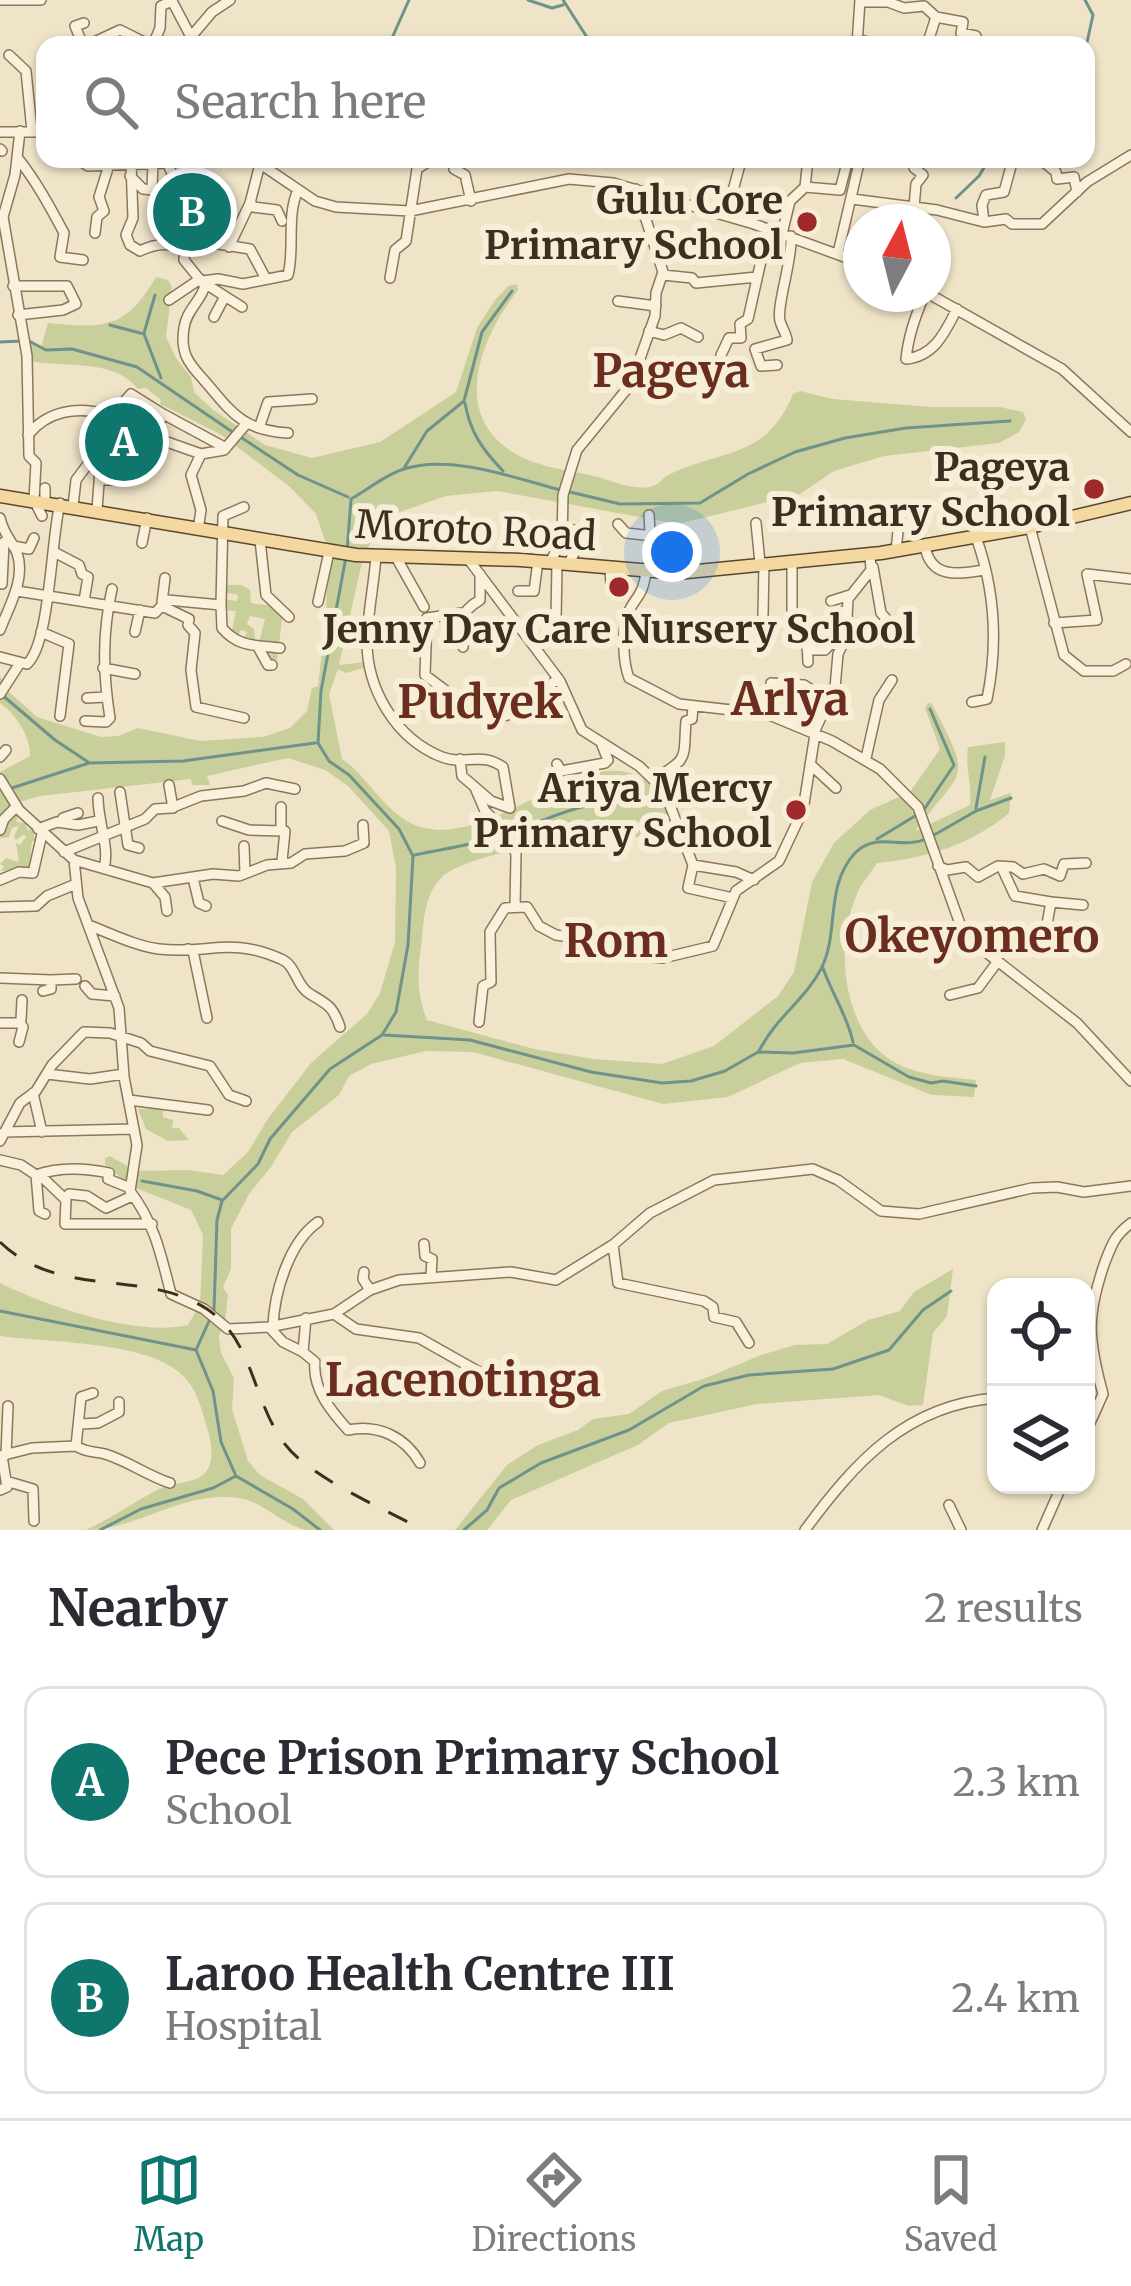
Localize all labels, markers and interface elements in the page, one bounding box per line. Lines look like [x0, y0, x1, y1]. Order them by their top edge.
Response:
search box [36, 36, 1095, 168]
icon: search [78, 69, 144, 135]
text: Search here [174, 74, 426, 130]
pin: B [153, 167, 231, 257]
place label: Gulu Core Primary School [484, 176, 783, 270]
north arrow [843, 204, 951, 312]
marker: Gulu Core Primary School [794, 209, 820, 235]
district label: Pageya [592, 343, 750, 399]
pin: A [85, 397, 163, 487]
place label: Pageya Primary School [771, 443, 1070, 537]
marker: Pageya Primary School [1081, 476, 1107, 502]
street label: Moroto Road [354, 500, 598, 561]
your location [642, 522, 702, 582]
marker: Jenny Day Care Nursery School [606, 574, 632, 600]
place label: Jenny Day Care Nursery School [322, 605, 915, 654]
district label: Arlya [730, 671, 849, 727]
district label: Pudyek [397, 674, 564, 730]
place label: Ariya Mercy Primary School [473, 764, 773, 858]
marker: Ariya Mercy Primary School [783, 797, 809, 823]
district label: Okeyomero [845, 908, 1099, 964]
district label: Rom [564, 913, 668, 969]
map controls [987, 1278, 1095, 1494]
button: locate [987, 1278, 1095, 1386]
district label: Lacenotinga [325, 1352, 601, 1408]
button: layers [987, 1386, 1095, 1494]
text: Nearby [48, 1576, 228, 1640]
text: 2 results [924, 1584, 1083, 1633]
text: Pece Prison Primary School [165, 1730, 779, 1786]
text: A [76, 1758, 104, 1807]
text: 2.3 km [952, 1758, 1080, 1807]
text: School [165, 1786, 292, 1835]
text: Laroo Health Centre III [165, 1946, 675, 2002]
text: B [76, 1974, 104, 2023]
text: 2.4 km [951, 1974, 1080, 2023]
text: Hospital [165, 2002, 322, 2051]
tab: Map [134, 2147, 204, 2260]
tab: Directions [471, 2147, 636, 2260]
tab: Saved [904, 2147, 997, 2260]

